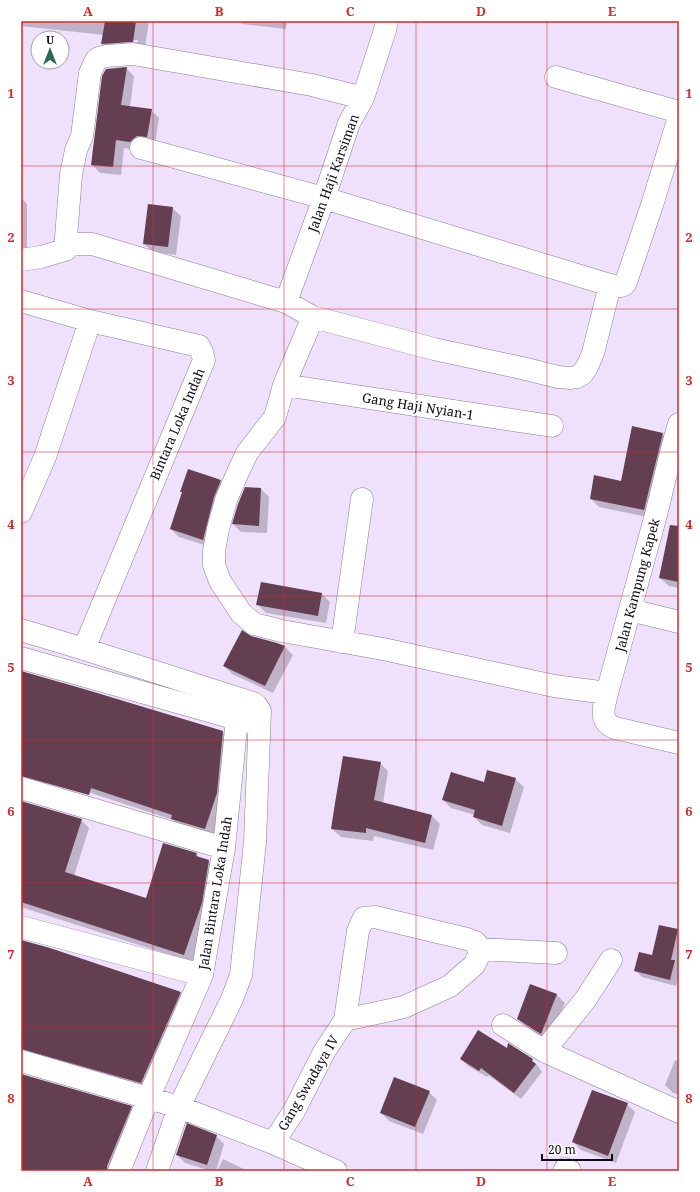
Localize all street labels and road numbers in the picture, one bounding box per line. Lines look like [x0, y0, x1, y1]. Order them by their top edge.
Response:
street label: Jalan Haji Karsiman [303, 111, 363, 236]
street label: Bintara Loka Indah [145, 365, 209, 483]
street label: Gang Haji Nyian-1 [361, 388, 475, 424]
street label: Jalan Kampung Kapek [610, 516, 664, 655]
street label: Jalan Bintara Loka Indah [194, 815, 236, 972]
street label: Gang Swadaya IV [273, 1032, 343, 1134]

